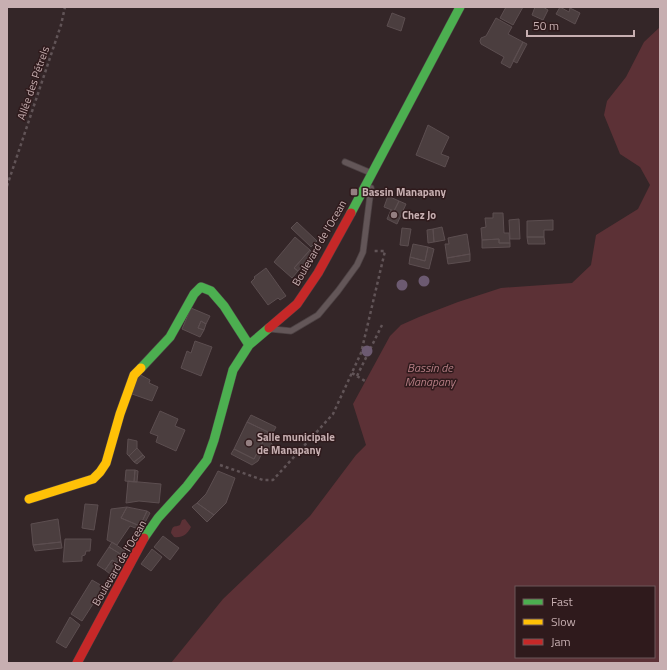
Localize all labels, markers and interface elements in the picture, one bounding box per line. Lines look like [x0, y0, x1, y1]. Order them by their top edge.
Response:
scale bar [527, 12, 634, 38]
text: 50 m [533, 16, 559, 35]
street label: Allée des Pétrels [13, 44, 53, 122]
place label: Bassin Manapany [362, 184, 446, 200]
marker: Bassin Manapany [349, 187, 359, 197]
street label: Boulevard de l'Ocean [288, 197, 350, 289]
place label: Chez Jo [402, 207, 436, 223]
marker: Chez Jo [389, 210, 399, 220]
water label: Bassin de Manapany [405, 358, 457, 391]
place label: Salle municipale de Manapany [257, 429, 335, 458]
marker: Salle municipale de Manapany [244, 438, 254, 448]
street label: Boulevard de l'Ocean [88, 517, 150, 609]
legend [515, 586, 655, 658]
text: Fast [551, 592, 574, 611]
text: Slow [551, 612, 576, 631]
text: Jam [551, 632, 571, 651]

